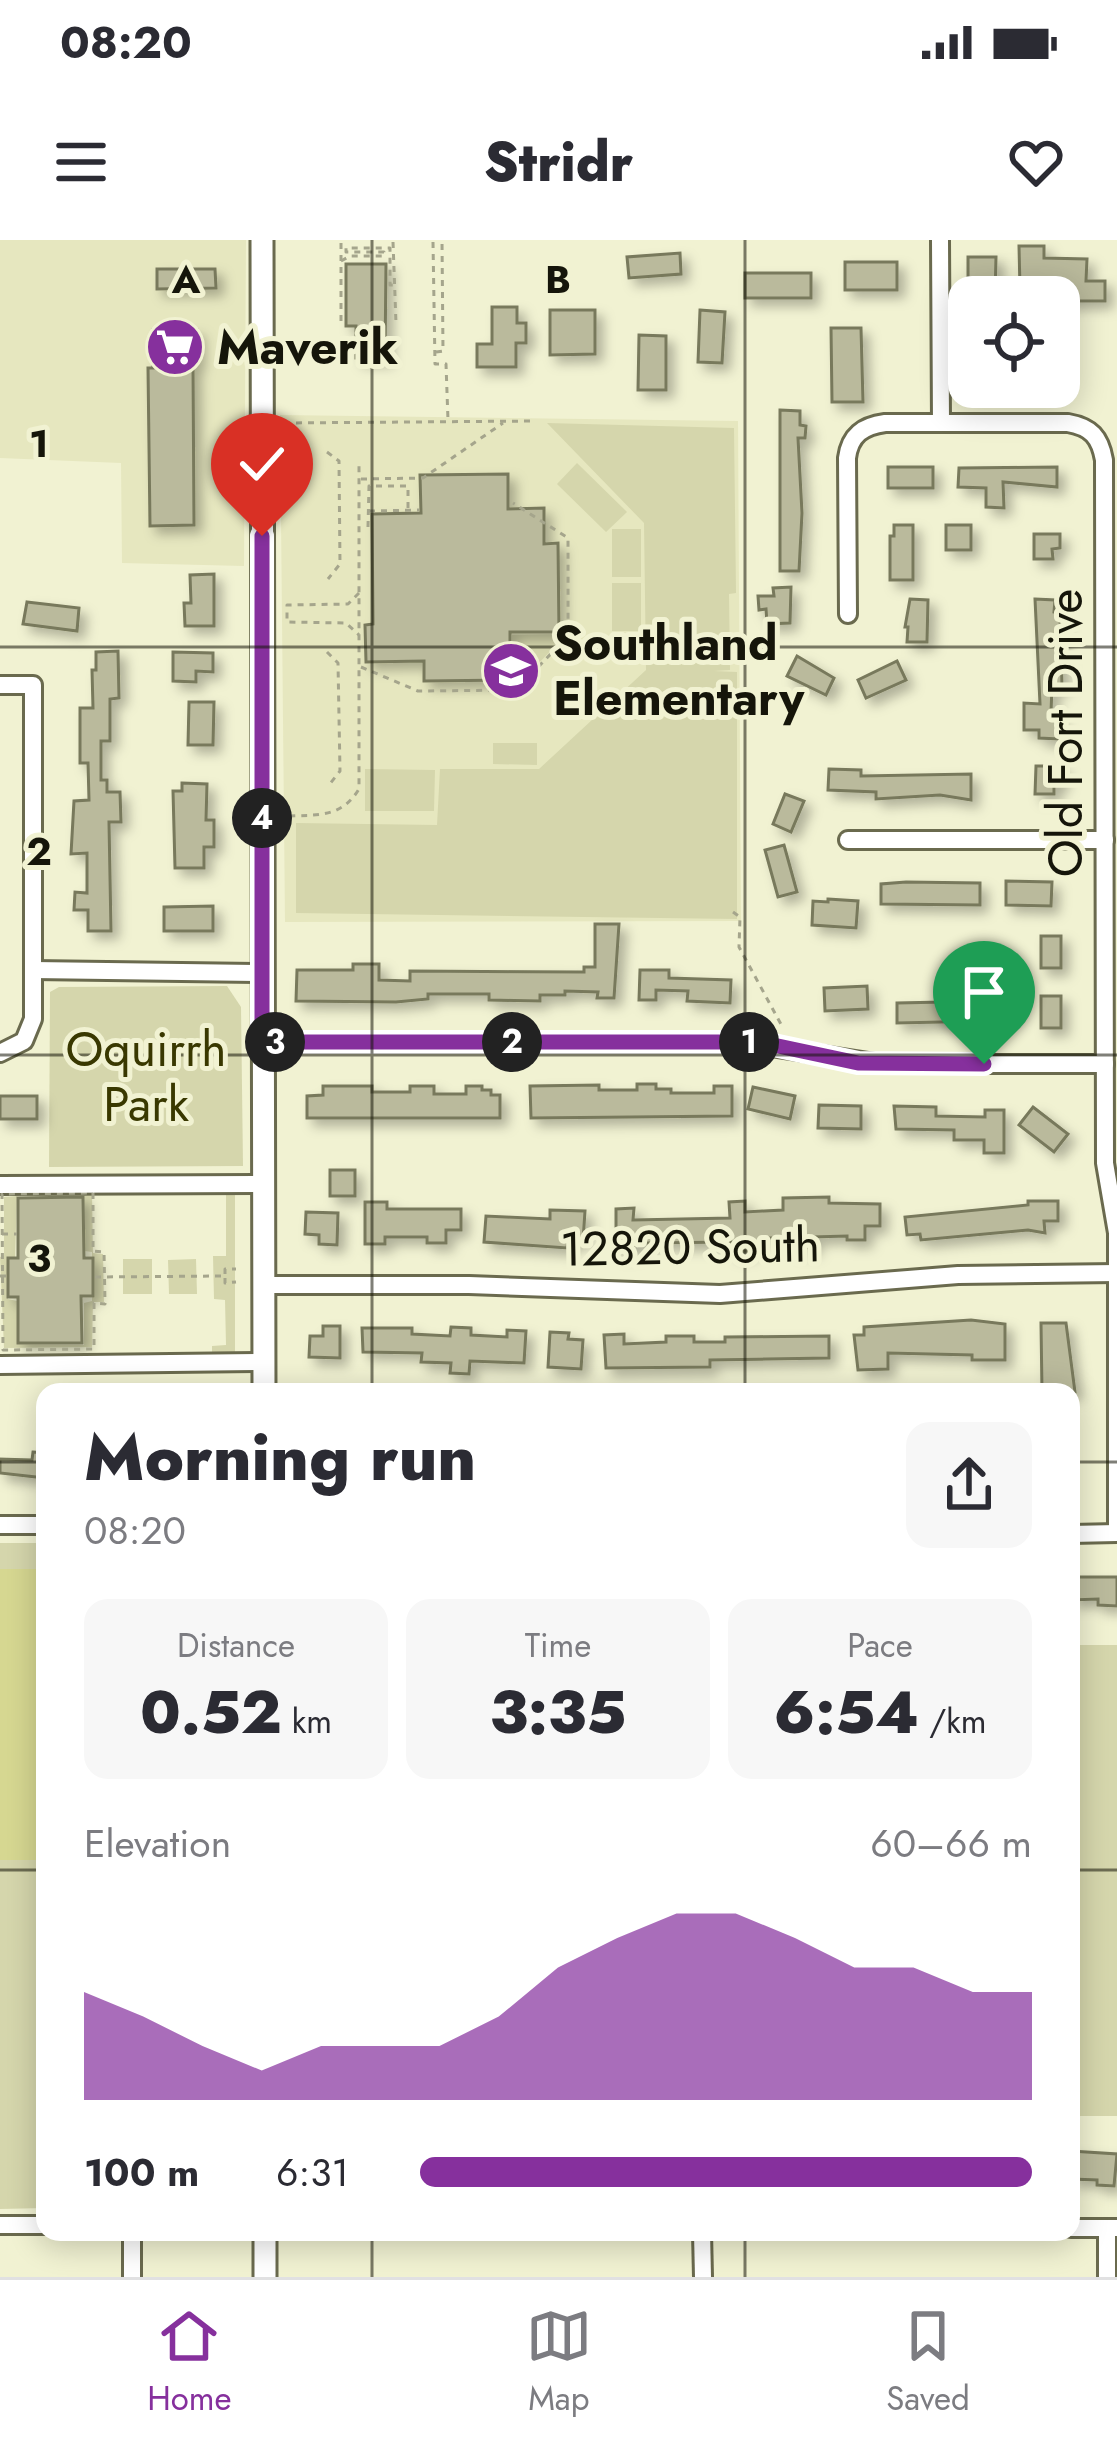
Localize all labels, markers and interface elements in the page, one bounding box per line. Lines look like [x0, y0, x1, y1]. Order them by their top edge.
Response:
text: 08:20 [60, 10, 192, 75]
text: Stridr [484, 123, 633, 201]
icon: menu [48, 129, 114, 195]
icon: heart [1003, 129, 1069, 195]
text: A [171, 251, 201, 308]
text: B [545, 251, 571, 308]
map controls [948, 276, 1080, 408]
button: locate [948, 276, 1080, 408]
place label: Maverik [217, 313, 398, 382]
supermarket icon: Maverik [144, 316, 206, 378]
pin [211, 413, 313, 536]
text: 1 [29, 415, 49, 472]
icon: check [229, 431, 295, 497]
street label: Old Fort Drive [1031, 589, 1100, 877]
place label: Southland Elementary [553, 609, 805, 733]
school or university icon: Southland Elementary [480, 640, 542, 702]
pin: 4 [232, 788, 292, 848]
text: 4 [250, 794, 274, 841]
text: 2 [26, 823, 52, 880]
pin [933, 941, 1035, 1064]
icon: arrive [951, 959, 1017, 1025]
pin: 3 [245, 1012, 305, 1072]
pin: 2 [482, 1012, 542, 1072]
pin: 1 [719, 1012, 779, 1072]
park label: Oquirrh Park [65, 1015, 227, 1139]
text: 3 [265, 1018, 285, 1065]
text: 2 [501, 1018, 523, 1065]
text: 1 [741, 1018, 757, 1065]
street label: 12820 South [559, 1210, 821, 1284]
text: 3 [27, 1230, 51, 1287]
text: Morning run [84, 1409, 476, 1505]
button: share [906, 1422, 1032, 1548]
text: 08:20 [84, 1502, 186, 1559]
text: Distance [177, 1622, 295, 1669]
text: Time [525, 1622, 591, 1669]
text: Pace [847, 1622, 913, 1669]
text: 0.52 [140, 1669, 282, 1756]
text: 3:35 [489, 1669, 627, 1756]
text: 6:54 [774, 1669, 919, 1756]
text: km [282, 1698, 332, 1745]
text: /km [919, 1698, 986, 1745]
text: Elevation [84, 1815, 231, 1872]
text: 60–66 m [870, 1815, 1032, 1872]
text: 100 m [84, 2144, 199, 2201]
text: 6:31 [276, 2144, 349, 2201]
tab: Home [147, 2303, 232, 2422]
tab: Map [526, 2303, 592, 2422]
tab: Saved [886, 2303, 970, 2422]

